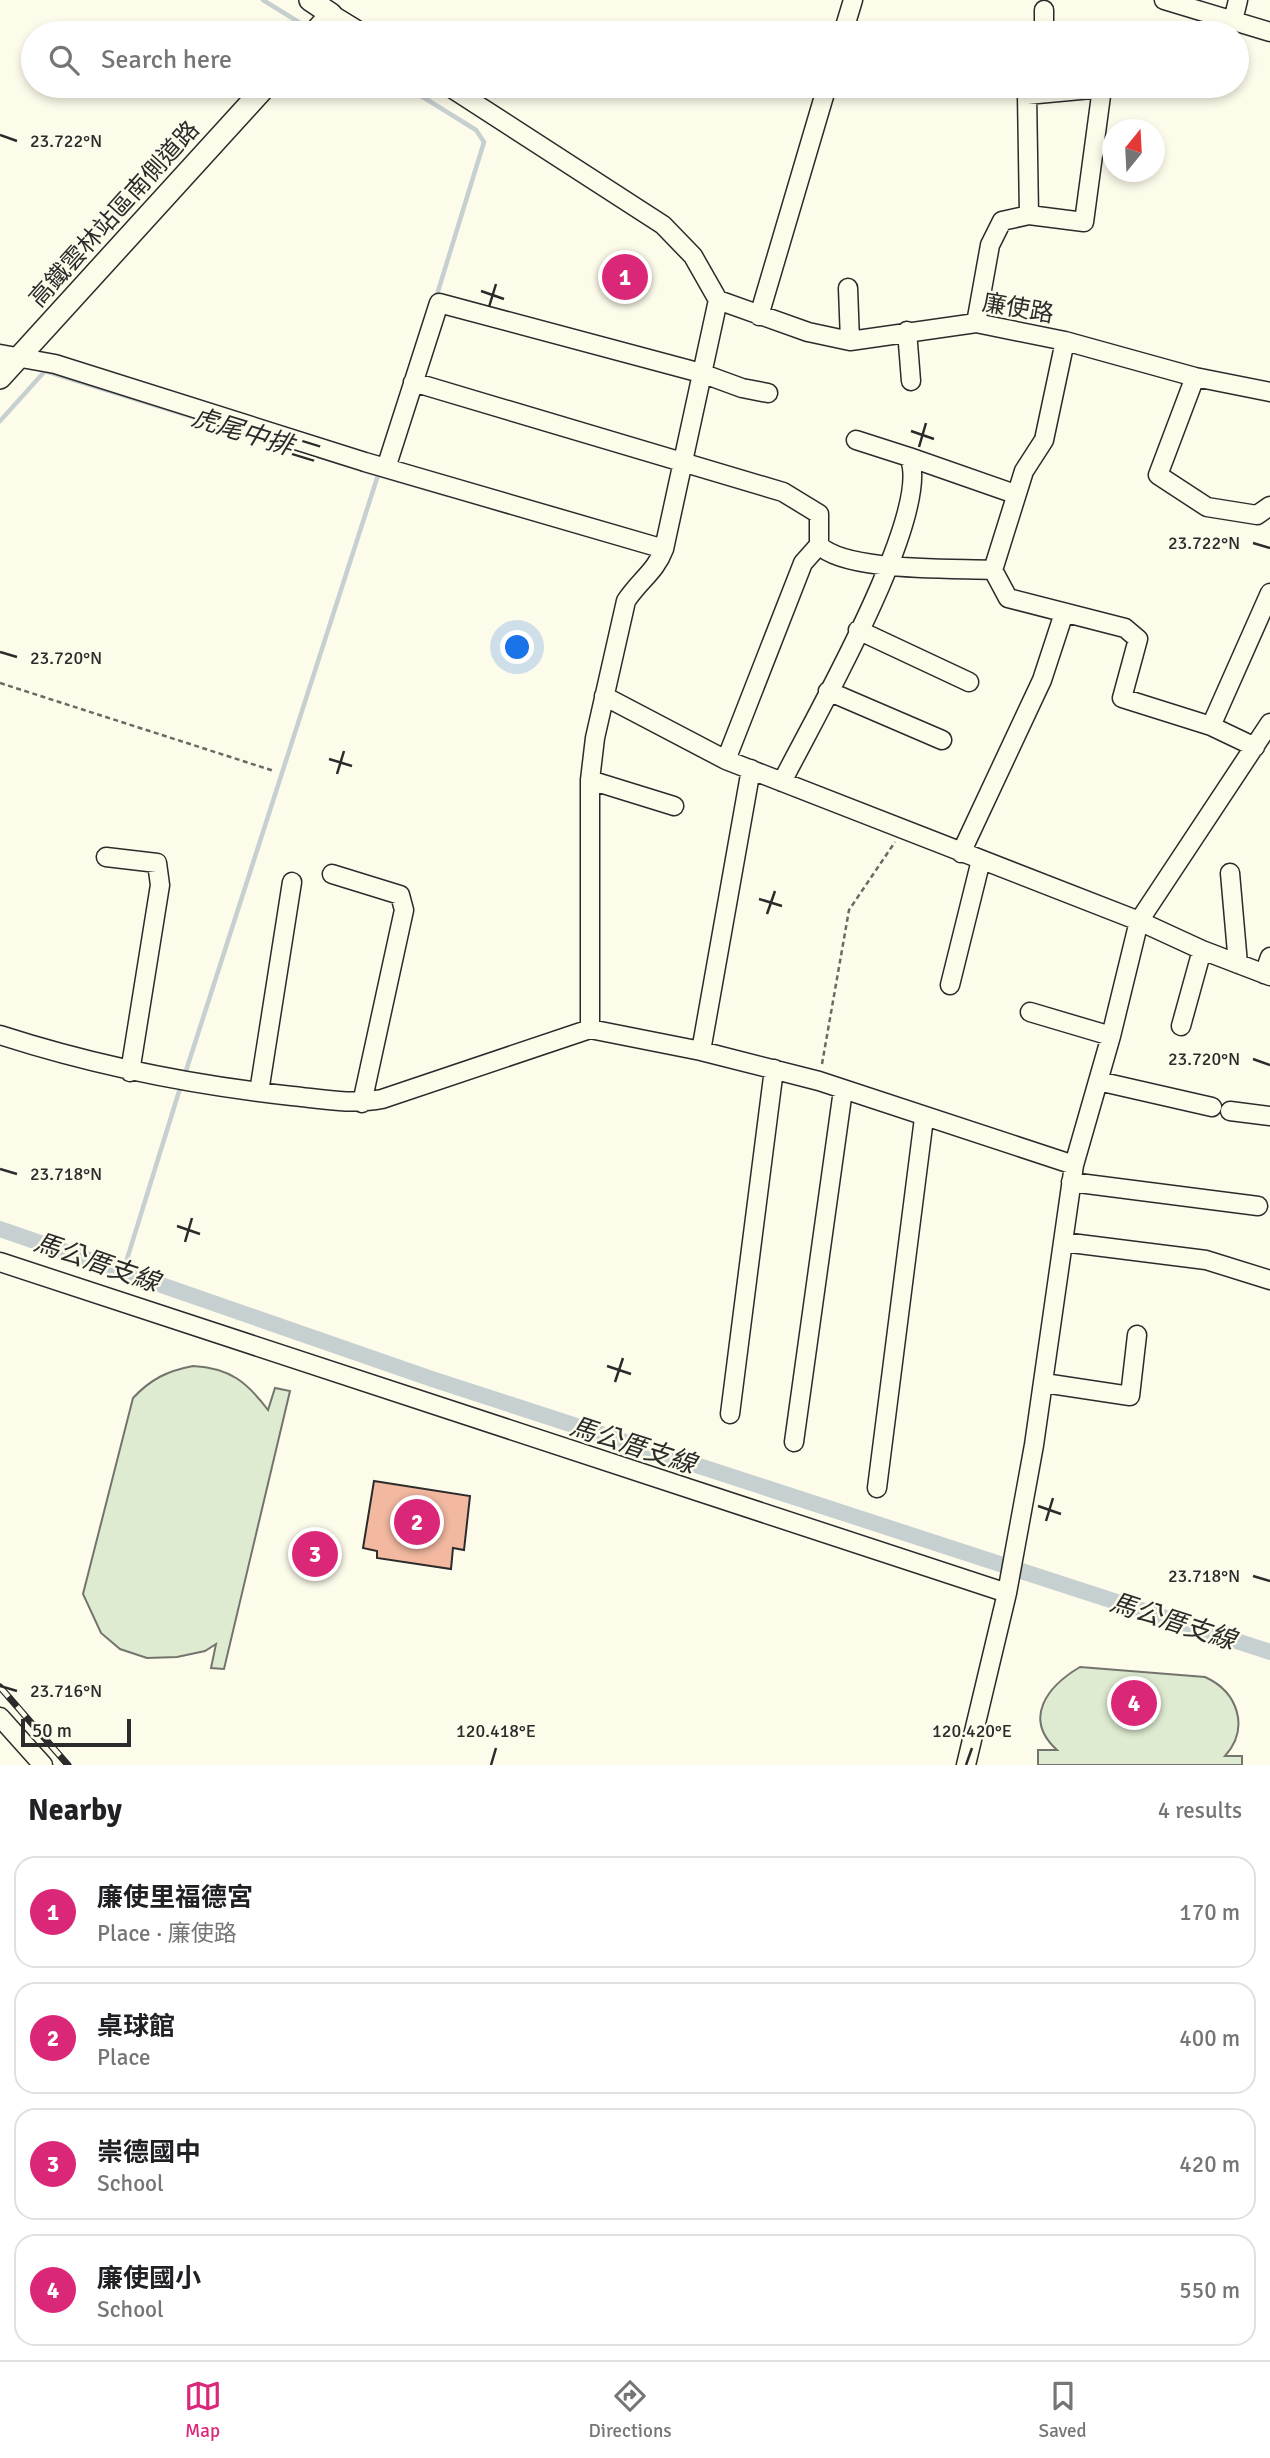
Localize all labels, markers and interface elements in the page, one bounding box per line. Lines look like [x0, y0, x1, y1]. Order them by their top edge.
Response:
search box [21, 21, 1249, 98]
icon: search [45, 41, 83, 79]
text: Search here [101, 44, 232, 76]
street label: 高鐵雲林站區南側道路 [23, 115, 205, 313]
north arrow [1102, 119, 1165, 182]
text: 23.722°N [30, 130, 102, 152]
pin: 1 [602, 251, 648, 303]
street label: 廉使路 [980, 287, 1056, 329]
water label: 虎尾中排二 [188, 402, 322, 471]
text: 23.722°N [1168, 532, 1240, 554]
your location [500, 630, 534, 664]
text: 23.720°N [30, 647, 102, 669]
text: 23.720°N [1168, 1048, 1240, 1070]
text: 23.718°N [30, 1163, 102, 1185]
water label: 馬公厝支線 [30, 1227, 166, 1300]
water label: 馬公厝支線 [566, 1411, 702, 1482]
pin: 2 [394, 1496, 440, 1548]
pin: 3 [292, 1528, 338, 1580]
text: 23.718°N [1168, 1565, 1240, 1587]
water label: 馬公厝支線 [1106, 1587, 1242, 1658]
pin: 4 [1111, 1677, 1157, 1729]
text: 23.716°N [30, 1680, 102, 1702]
scale bar [21, 1716, 131, 1748]
text: 50 m [32, 1719, 72, 1743]
text: 120.418°E [456, 1720, 536, 1742]
text: 120.420°E [932, 1720, 1012, 1742]
text: Nearby [28, 1792, 122, 1829]
text: 4 results [1158, 1796, 1242, 1825]
text: 廉使里福德宮 [97, 1882, 253, 1914]
text: 1 [47, 1898, 59, 1927]
text: 170 m [1179, 1898, 1240, 1927]
text: Place · 廉使路 [97, 1919, 237, 1948]
text: 桌球館 [97, 2011, 175, 2043]
text: 2 [47, 2024, 59, 2053]
text: 400 m [1179, 2024, 1240, 2053]
text: Place [97, 2043, 151, 2072]
text: 崇德國中 [97, 2137, 201, 2169]
text: 3 [47, 2150, 59, 2179]
text: 420 m [1179, 2150, 1240, 2179]
text: School [97, 2169, 164, 2198]
text: 廉使國小 [97, 2263, 201, 2295]
text: 4 [47, 2276, 59, 2305]
text: 550 m [1179, 2276, 1240, 2305]
text: School [97, 2295, 164, 2324]
tab: Map [184, 2377, 222, 2443]
tab: Directions [589, 2377, 672, 2443]
tab: Saved [1039, 2377, 1086, 2443]

